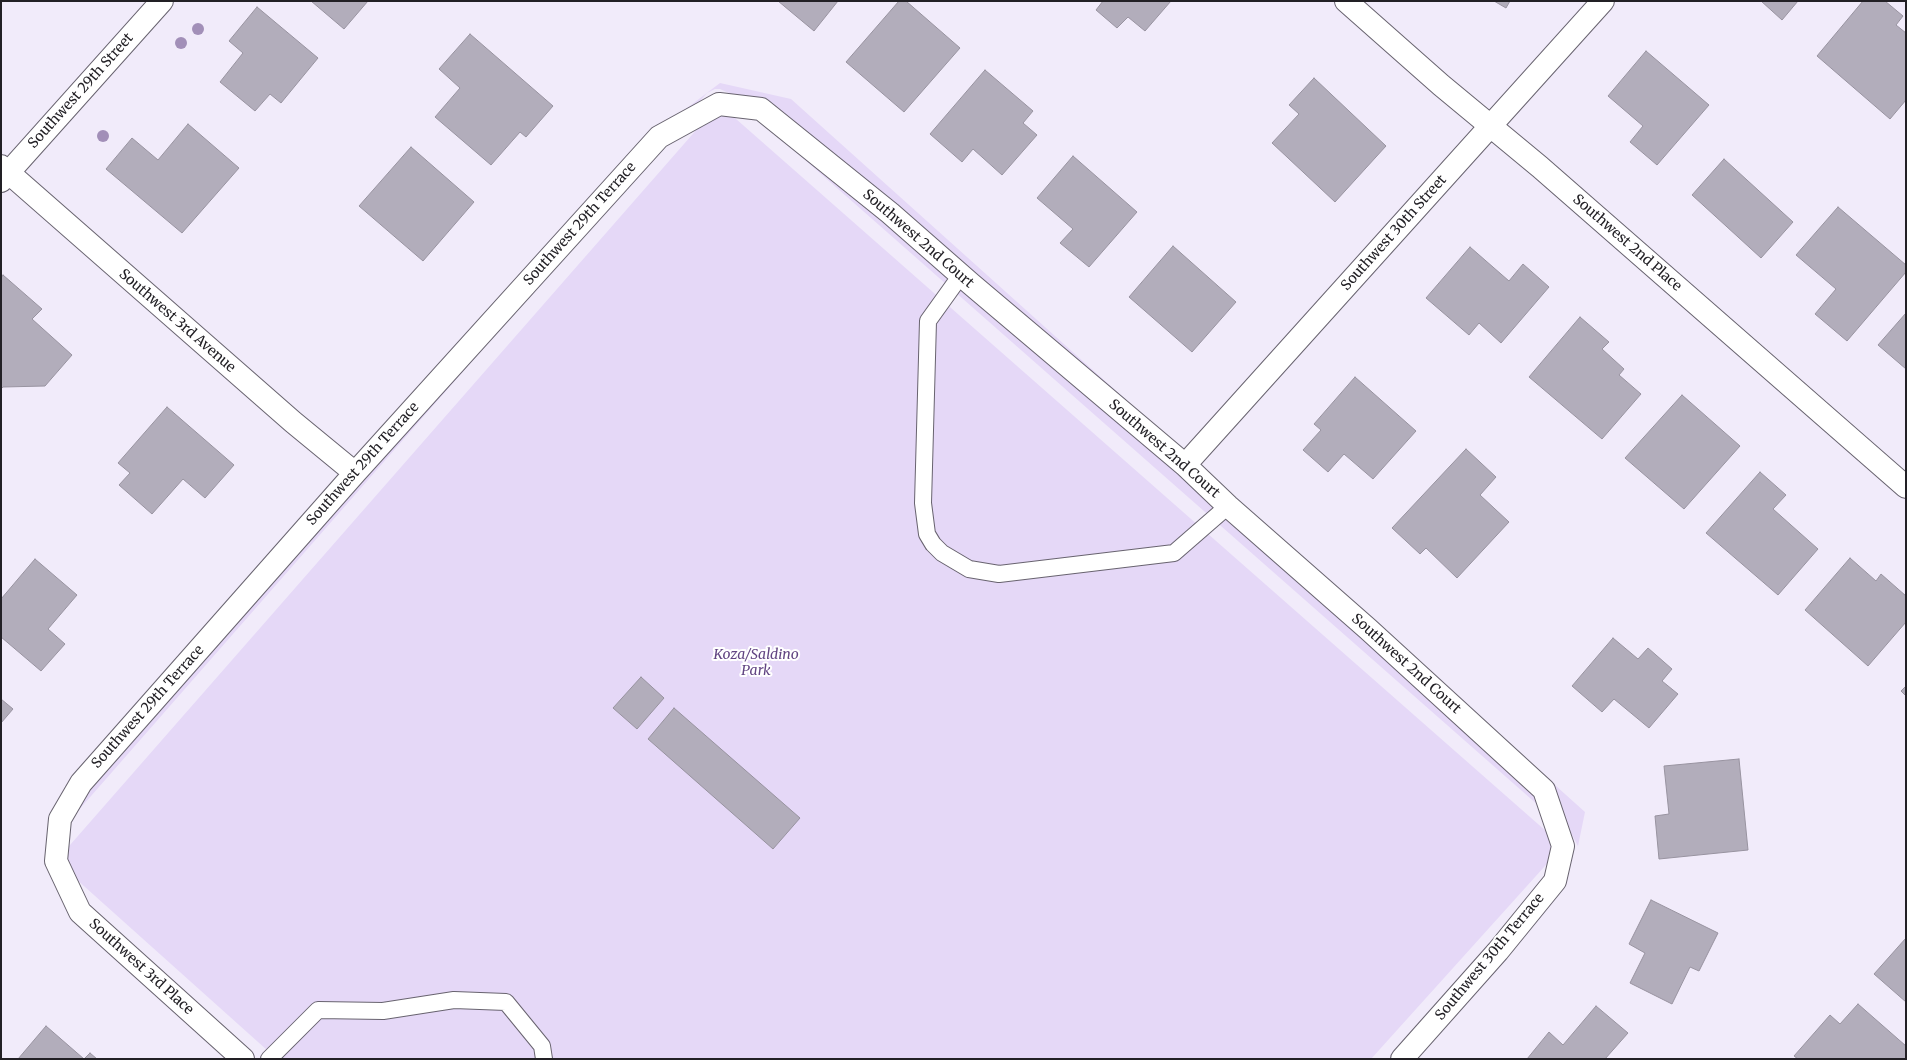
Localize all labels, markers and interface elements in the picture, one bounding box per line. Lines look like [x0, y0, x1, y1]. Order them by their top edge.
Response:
street label: Southwest 29th Street [25, 30, 137, 152]
street label: Southwest 29th Terrace [520, 159, 640, 289]
street label: Southwest 30th Street [1338, 172, 1450, 294]
street label: Southwest 2nd Court [859, 186, 977, 292]
street label: Southwest 2nd Place [1569, 191, 1685, 295]
street label: Southwest 3rd Avenue [115, 266, 239, 376]
street label: Southwest 2nd Court [1105, 396, 1223, 502]
street label: Southwest 29th Terrace [303, 399, 423, 529]
street label: Southwest 2nd Court [1348, 610, 1464, 718]
street label: Southwest 29th Terrace [88, 642, 208, 772]
park label: Koza/Saldino Park [713, 647, 799, 680]
street label: Southwest 30th Terrace [1432, 890, 1548, 1024]
street label: Southwest 3rd Place [85, 916, 197, 1018]

